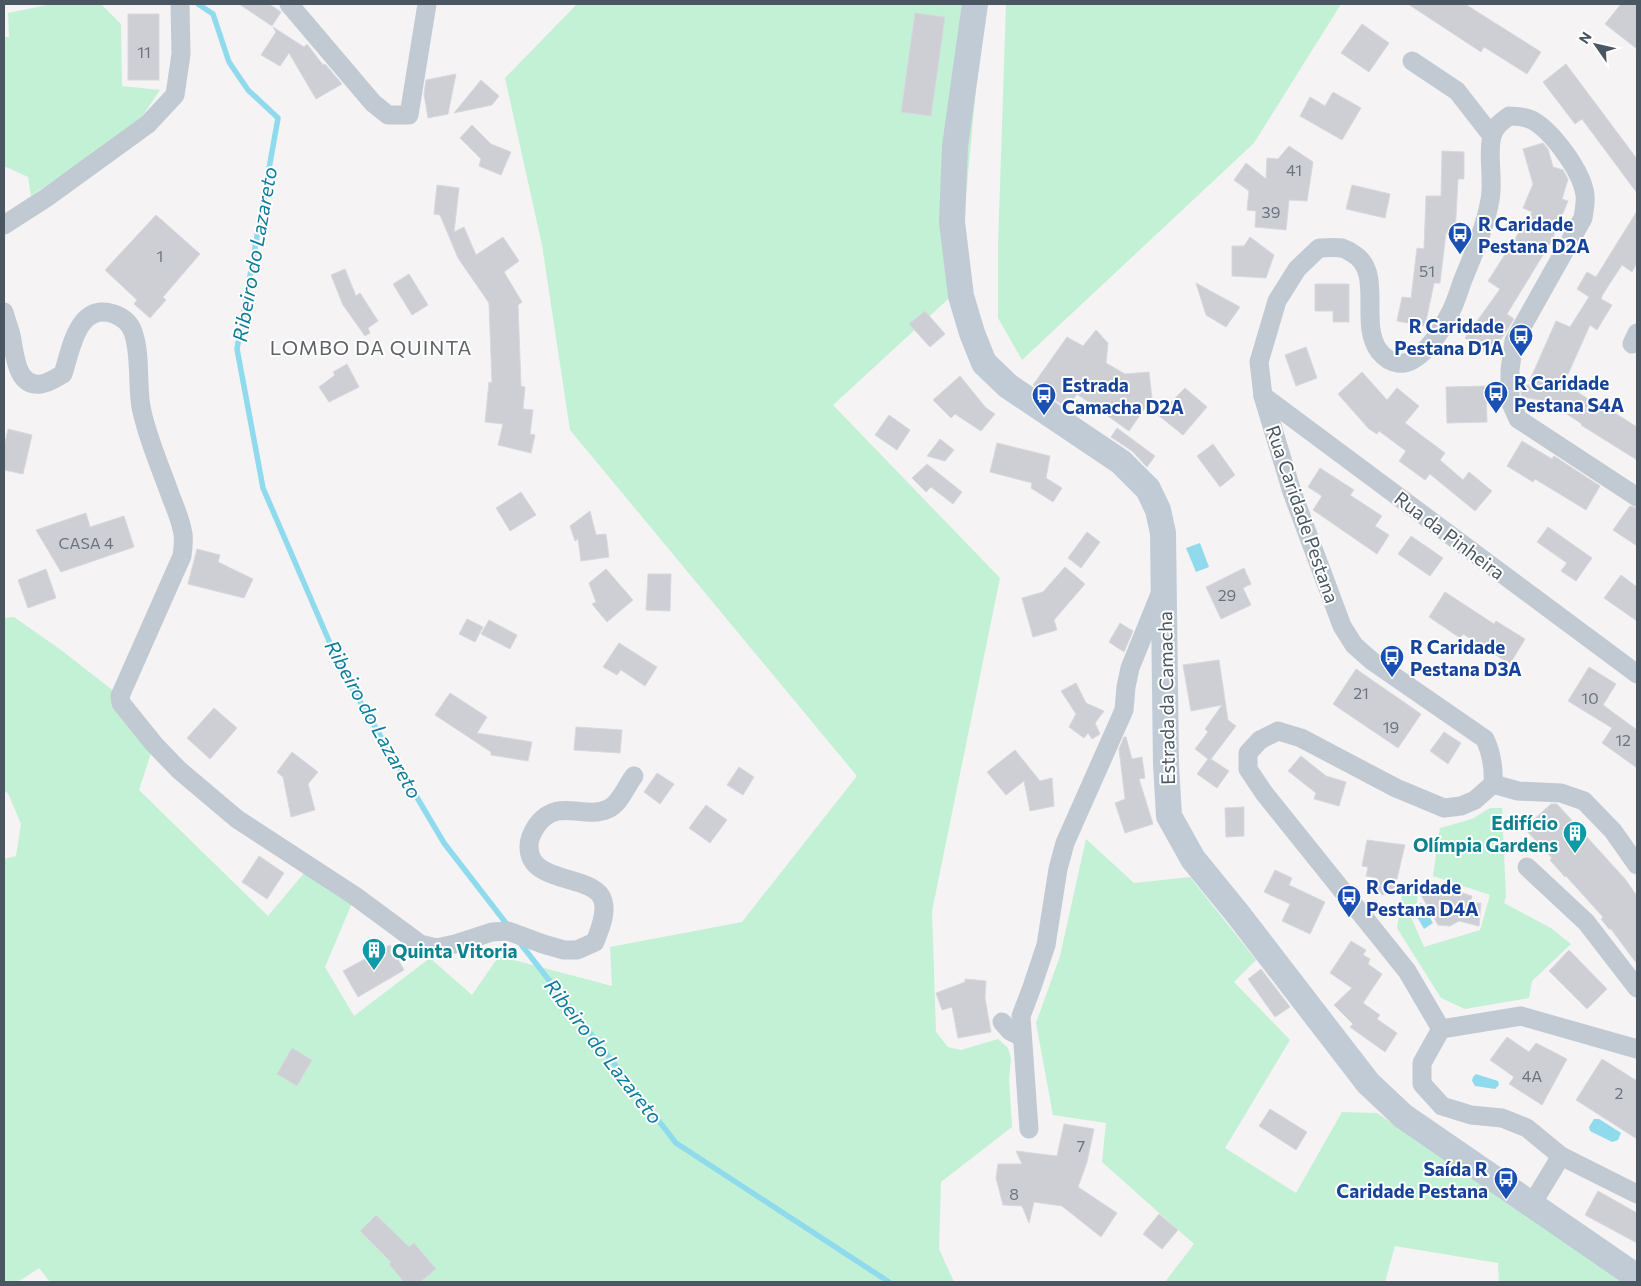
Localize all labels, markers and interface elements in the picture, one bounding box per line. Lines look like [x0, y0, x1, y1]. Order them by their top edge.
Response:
north arrow [1571, 20, 1621, 70]
text: N [1575, 28, 1595, 47]
house number: 11 [137, 42, 151, 61]
house number: 41 [1286, 160, 1302, 179]
water label: Ribeiro do Lazareto [227, 165, 281, 343]
house number: 39 [1262, 202, 1280, 221]
place label: R Caridade Pestana D2A [1478, 212, 1590, 257]
bus stop icon: R Caridade Pestana D2A [1447, 221, 1473, 255]
house number: 1 [157, 246, 163, 265]
house number: 51 [1419, 261, 1435, 280]
place label: R Caridade Pestana D1A [1394, 314, 1504, 359]
bus stop icon: R Caridade Pestana D1A [1508, 323, 1534, 357]
district label: LOMBO DA QUINTA [270, 335, 472, 359]
place label: R Caridade Pestana S4A [1514, 371, 1625, 416]
place label: Estrada Camacha D2A [1062, 373, 1184, 418]
bus stop icon: R Caridade Pestana S4A [1483, 380, 1509, 414]
bus stop icon: Estrada Camacha D2A [1031, 382, 1057, 416]
street label: Rua Caridade Pestana [1262, 422, 1344, 606]
street label: Rua da Pinheira [1390, 486, 1510, 584]
house number: CASA 4 [58, 533, 114, 552]
house number: 29 [1218, 585, 1236, 604]
street label: Estrada da Camacha [1153, 611, 1179, 785]
place label: R Caridade Pestana D3A [1410, 635, 1522, 680]
water label: Ribeiro do Lazareto [321, 636, 427, 802]
bus stop icon: R Caridade Pestana D3A [1379, 644, 1405, 678]
house number: 21 [1353, 683, 1369, 702]
house number: 10 [1581, 688, 1599, 707]
house number: 19 [1383, 717, 1399, 736]
house number: 12 [1615, 730, 1631, 749]
place label: Edifício Olímpia Gardens [1413, 811, 1558, 856]
building icon: Edifício Olímpia Gardens [1562, 820, 1588, 854]
place label: R Caridade Pestana D4A [1366, 875, 1479, 920]
bus stop icon: R Caridade Pestana D4A [1336, 884, 1362, 918]
building icon: Quinta Vitoria [361, 937, 387, 971]
place label: Quinta Vitoria [392, 939, 518, 962]
water label: Ribeiro do Lazareto [540, 974, 668, 1128]
house number: 4A [1522, 1066, 1542, 1085]
house number: 2 [1615, 1083, 1624, 1102]
house number: 7 [1077, 1136, 1085, 1155]
place label: Saída R Caridade Pestana [1336, 1157, 1488, 1202]
bus stop icon: Saída R Caridade Pestana [1493, 1166, 1519, 1200]
house number: 8 [1009, 1184, 1019, 1203]

